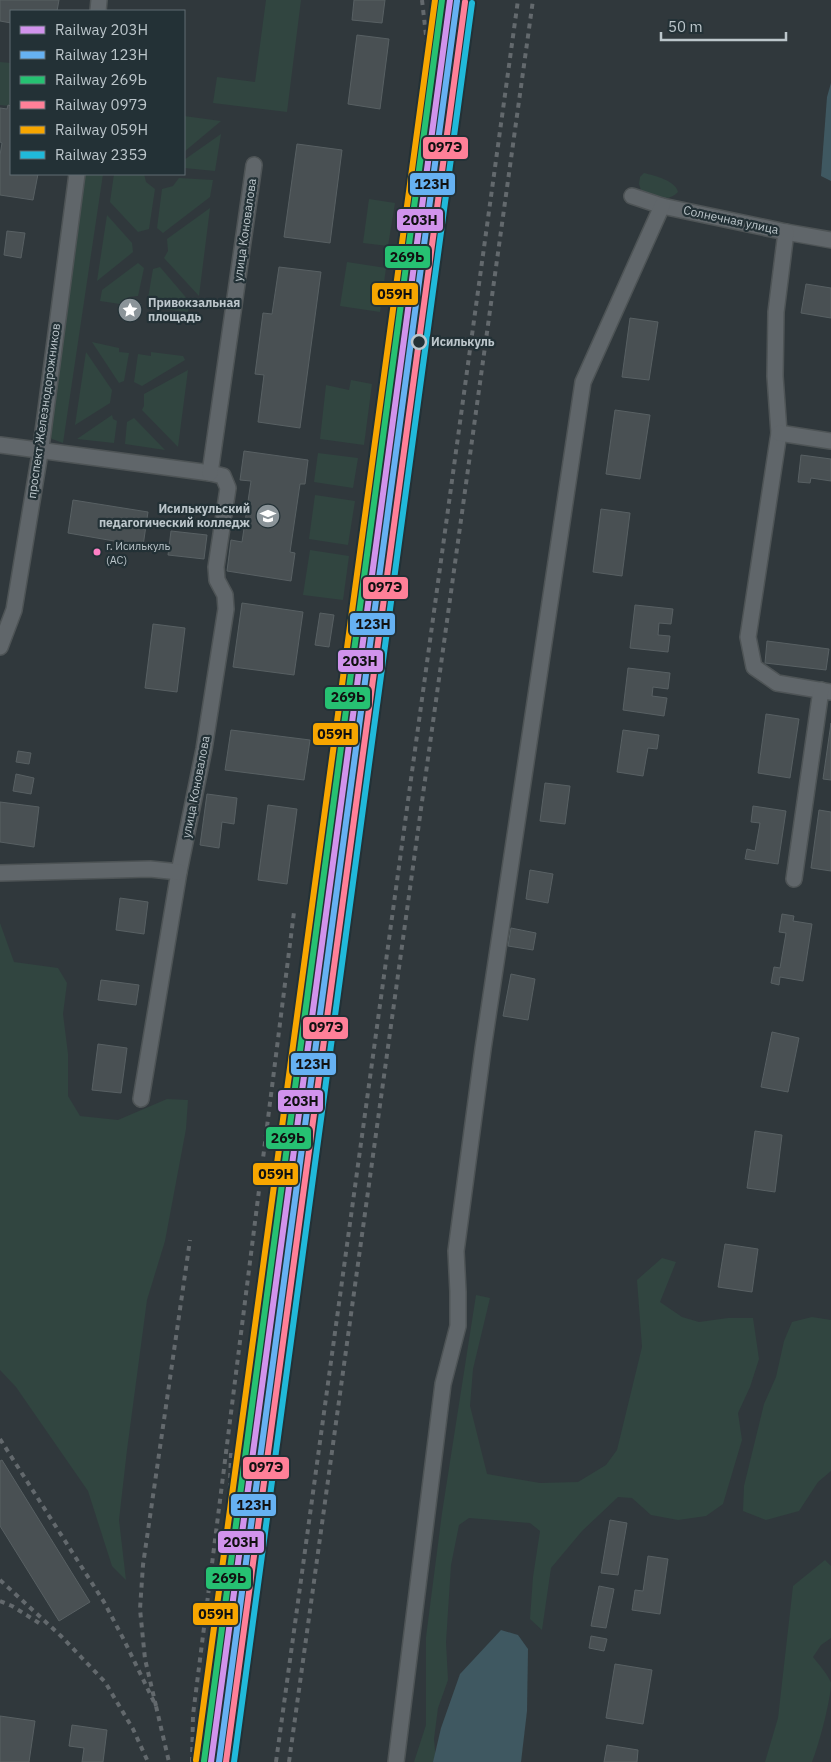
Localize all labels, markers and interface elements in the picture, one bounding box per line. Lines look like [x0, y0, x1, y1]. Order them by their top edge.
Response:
legend [10, 10, 185, 175]
scale bar [661, 10, 786, 42]
text: 50 m [668, 17, 703, 36]
text: Railway 203Н [55, 20, 148, 39]
text: Railway 123Н [55, 45, 148, 64]
text: Railway 269Ь [55, 70, 147, 89]
text: Railway 097Э [55, 95, 147, 114]
text: Railway 059Н [55, 120, 148, 139]
line badge: 097Э [422, 136, 469, 160]
text: 097Э [428, 138, 462, 156]
text: Railway 235Э [55, 145, 147, 164]
line badge: 123Н [409, 172, 456, 196]
text: 123Н [414, 175, 450, 193]
street label: улица Коновалова [230, 177, 259, 282]
street label: Солнечная улица [682, 202, 781, 237]
line badge: 203Н [396, 208, 444, 232]
text: 203Н [402, 211, 438, 229]
line badge: 269Ь [384, 245, 431, 269]
text: 269Ь [390, 248, 424, 266]
line badge: 059Н [371, 282, 419, 306]
text: 059Н [377, 285, 413, 303]
place label: Привокзальная площадь [148, 295, 240, 324]
place icon: Привокзальная площадь [117, 297, 143, 323]
street label: проспект Железнодорожников [24, 322, 63, 500]
marker: Исилькуль [411, 334, 427, 350]
place label: Исилькуль [431, 334, 495, 349]
place label: Исилькульский педагогический колледж [99, 501, 250, 530]
school or university icon: Исилькульский педагогический колледж [255, 503, 281, 529]
place label: г. Исилькуль (АС) [106, 539, 171, 567]
marker: г. Исилькуль (АС) [92, 547, 102, 557]
line badge: 097Э [362, 576, 409, 600]
text: 097Э [368, 578, 402, 596]
line badge: 123Н [349, 612, 396, 636]
text: 123Н [355, 615, 391, 633]
line badge: 203Н [337, 649, 384, 673]
text: 203Н [342, 652, 378, 670]
line badge: 269Ь [324, 686, 371, 710]
text: 269Ь [331, 688, 365, 706]
line badge: 059Н [312, 722, 359, 746]
text: 059Н [317, 725, 353, 743]
street label: улица Коновалова [178, 734, 213, 839]
line badge: 097Э [302, 1016, 349, 1040]
text: 097Э [309, 1018, 343, 1036]
line badge: 123Н [290, 1052, 337, 1076]
text: 123Н [295, 1055, 331, 1073]
line badge: 203Н [277, 1089, 324, 1113]
text: 203Н [283, 1092, 319, 1110]
line badge: 269Ь [265, 1126, 312, 1150]
text: 269Ь [271, 1129, 305, 1147]
line badge: 059Н [252, 1162, 299, 1186]
text: 059Н [258, 1165, 294, 1183]
line badge: 097Э [242, 1456, 290, 1480]
text: 097Э [249, 1458, 283, 1476]
line badge: 123Н [230, 1493, 277, 1517]
text: 123Н [236, 1496, 272, 1514]
line badge: 203Н [217, 1530, 265, 1554]
text: 203Н [223, 1533, 259, 1551]
line badge: 269Ь [205, 1566, 252, 1590]
text: 269Ь [212, 1569, 246, 1587]
line badge: 059Н [192, 1602, 239, 1626]
text: 059Н [198, 1605, 234, 1623]

